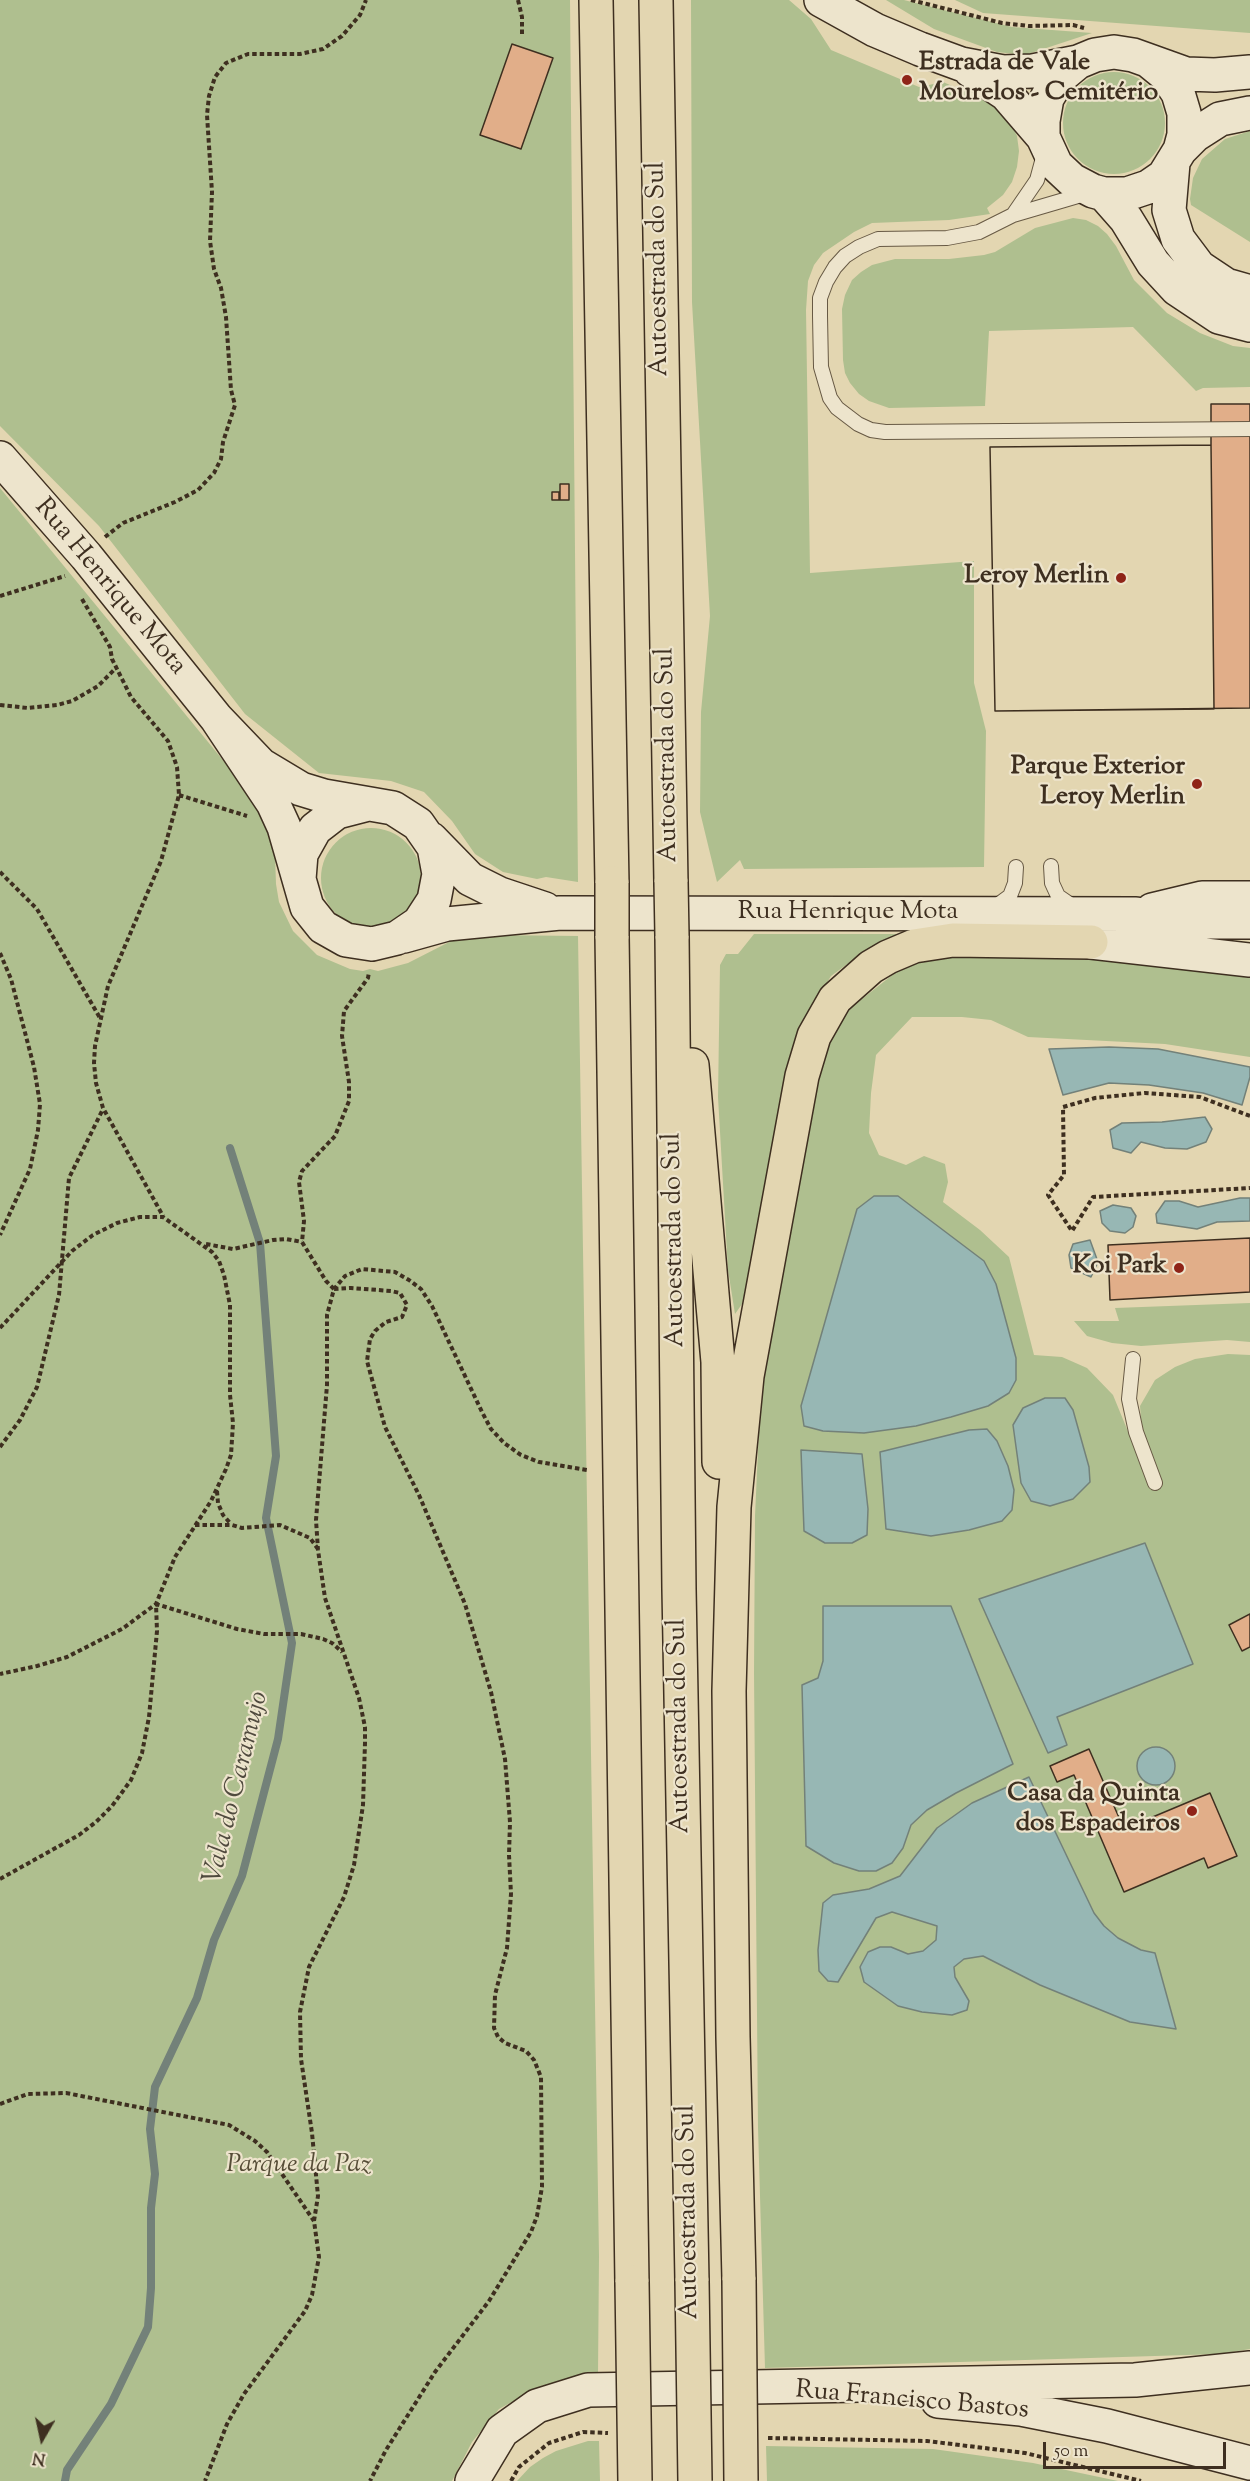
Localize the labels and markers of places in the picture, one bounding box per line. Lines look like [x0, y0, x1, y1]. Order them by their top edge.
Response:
place label: Estrada de Vale Mourelos - Cemitério [919, 49, 1158, 110]
marker: Estrada de Vale Mourelos - Cemitério [900, 73, 914, 87]
place label: Leroy Merlin [964, 562, 1109, 594]
marker: Leroy Merlin [1114, 571, 1128, 585]
place label: Parque Exterior Leroy Merlin [1011, 753, 1185, 814]
marker: Parque Exterior Leroy Merlin [1190, 777, 1204, 791]
place label: Koi Park [1072, 1252, 1167, 1284]
marker: Koi Park [1172, 1261, 1186, 1275]
place label: Casa da Quinta dos Espadeiros [1007, 1780, 1180, 1841]
marker: Casa da Quinta dos Espadeiros [1185, 1804, 1199, 1818]

